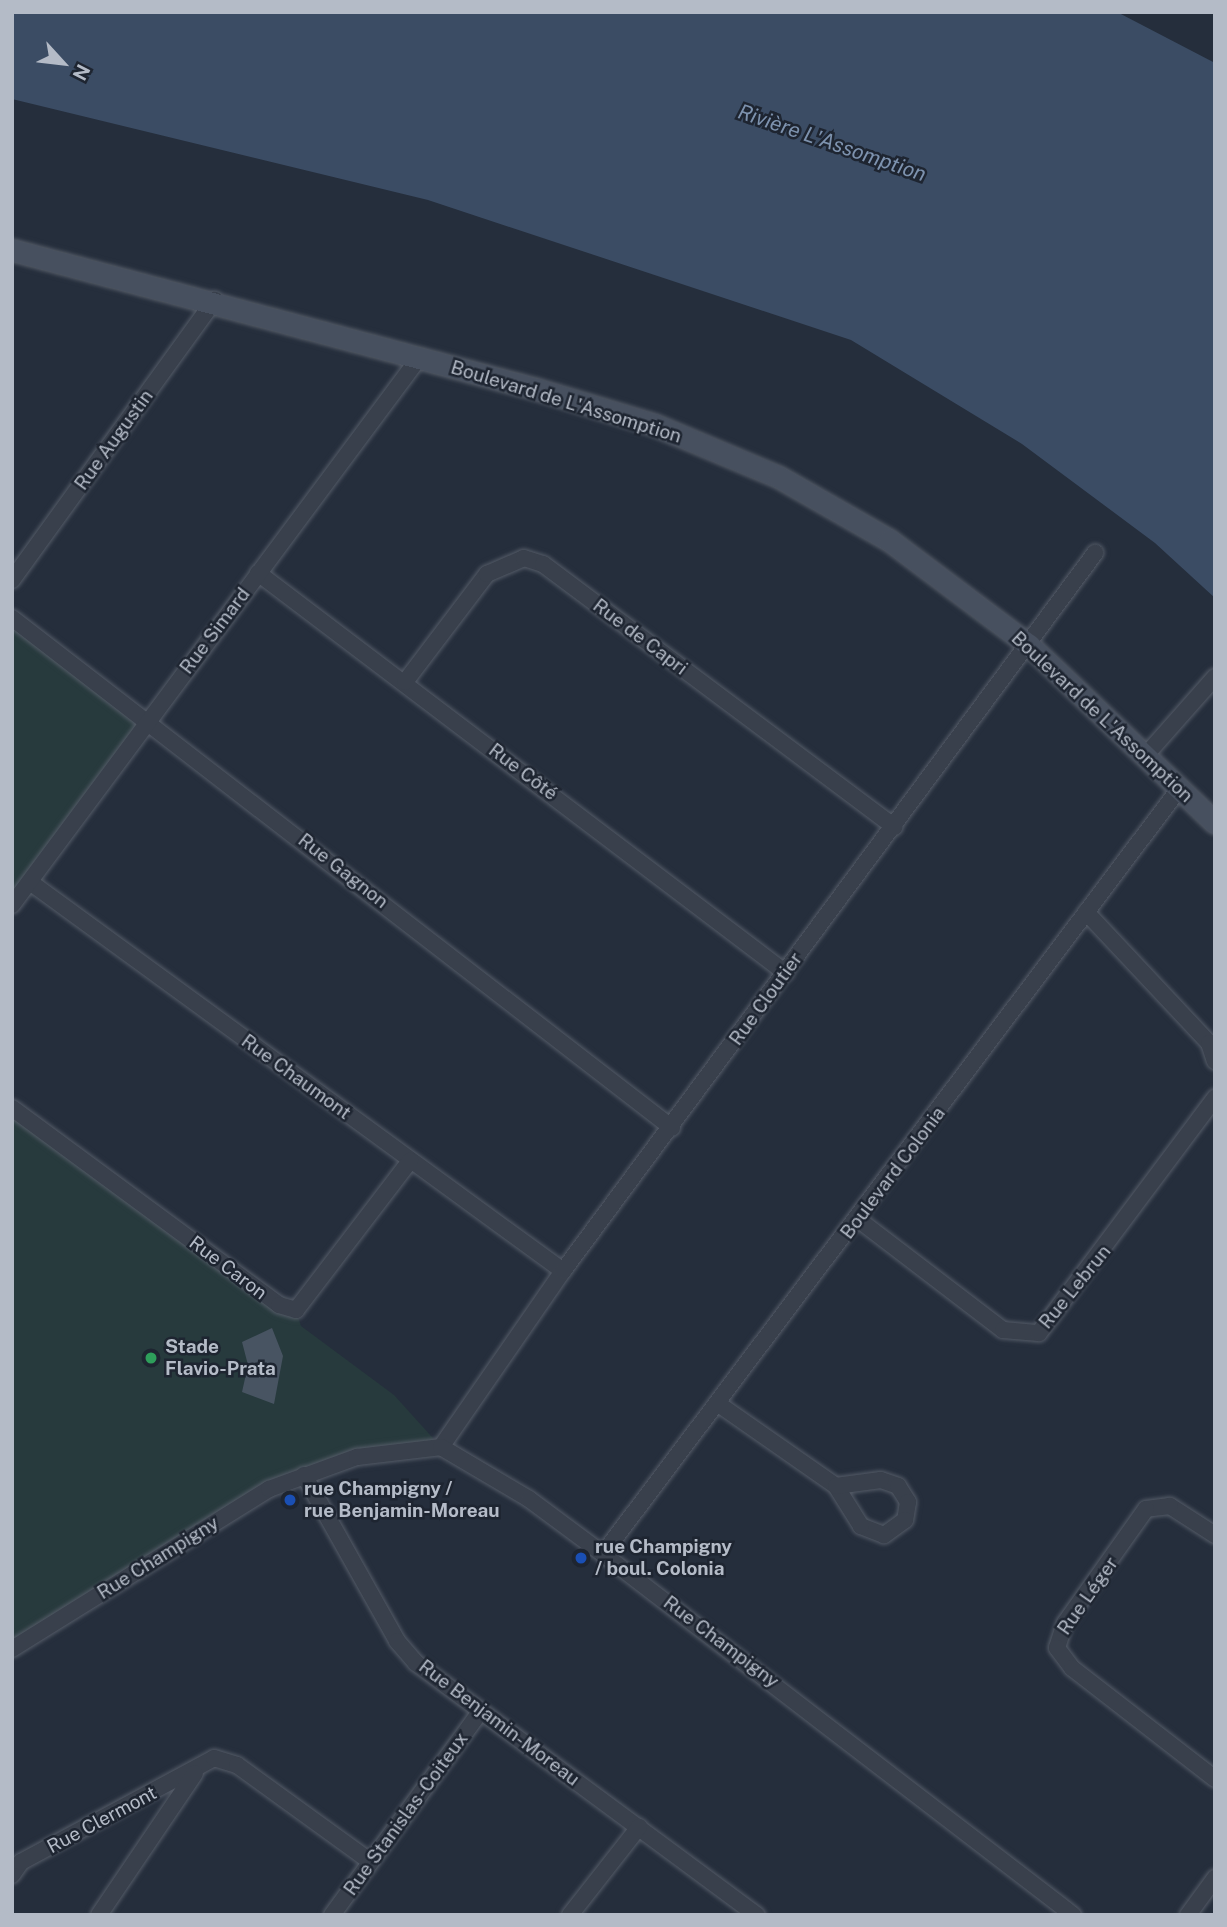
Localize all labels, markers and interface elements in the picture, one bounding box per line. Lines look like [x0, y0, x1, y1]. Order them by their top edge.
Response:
north arrow [28, 28, 98, 98]
text: N [69, 61, 95, 84]
water label: Rivière L'Assomption [735, 99, 929, 187]
street label: Boulevard de L'Assomption [448, 356, 684, 448]
street label: Rue Augustin [70, 385, 158, 495]
street label: Rue Simard [175, 583, 255, 679]
street label: Rue de Capri [588, 594, 692, 680]
street label: Boulevard de L'Assomption [1006, 627, 1198, 807]
street label: Rue Côté [484, 739, 562, 805]
street label: Rue Gagnon [293, 829, 393, 913]
street label: Rue Cloutier [725, 948, 807, 1050]
street label: Rue Chaumont [237, 1030, 355, 1124]
street label: Boulevard Colonia [836, 1102, 950, 1244]
street label: Rue Caron [185, 1231, 271, 1305]
street label: Rue Lebrun [1034, 1240, 1116, 1334]
place label: Stade Flavio-Prata [165, 1336, 276, 1380]
marker: Stade Flavio-Prata [143, 1350, 159, 1366]
place label: rue Champigny / rue Benjamin-Moreau [304, 1478, 500, 1522]
marker: rue Champigny / rue Benjamin-Moreau [282, 1492, 298, 1508]
street label: Rue Champigny [93, 1512, 223, 1604]
place label: rue Champigny / boul. Colonia [595, 1536, 732, 1580]
marker: rue Champigny / boul. Colonia [573, 1550, 589, 1566]
street label: Rue Léger [1053, 1553, 1123, 1639]
street label: Rue Champigny [659, 1591, 783, 1693]
street label: Rue Benjamin-Moreau [414, 1655, 584, 1791]
street label: Rue Stanislas-Coiteux [339, 1728, 473, 1900]
street label: Rue Clermont [43, 1782, 161, 1858]

